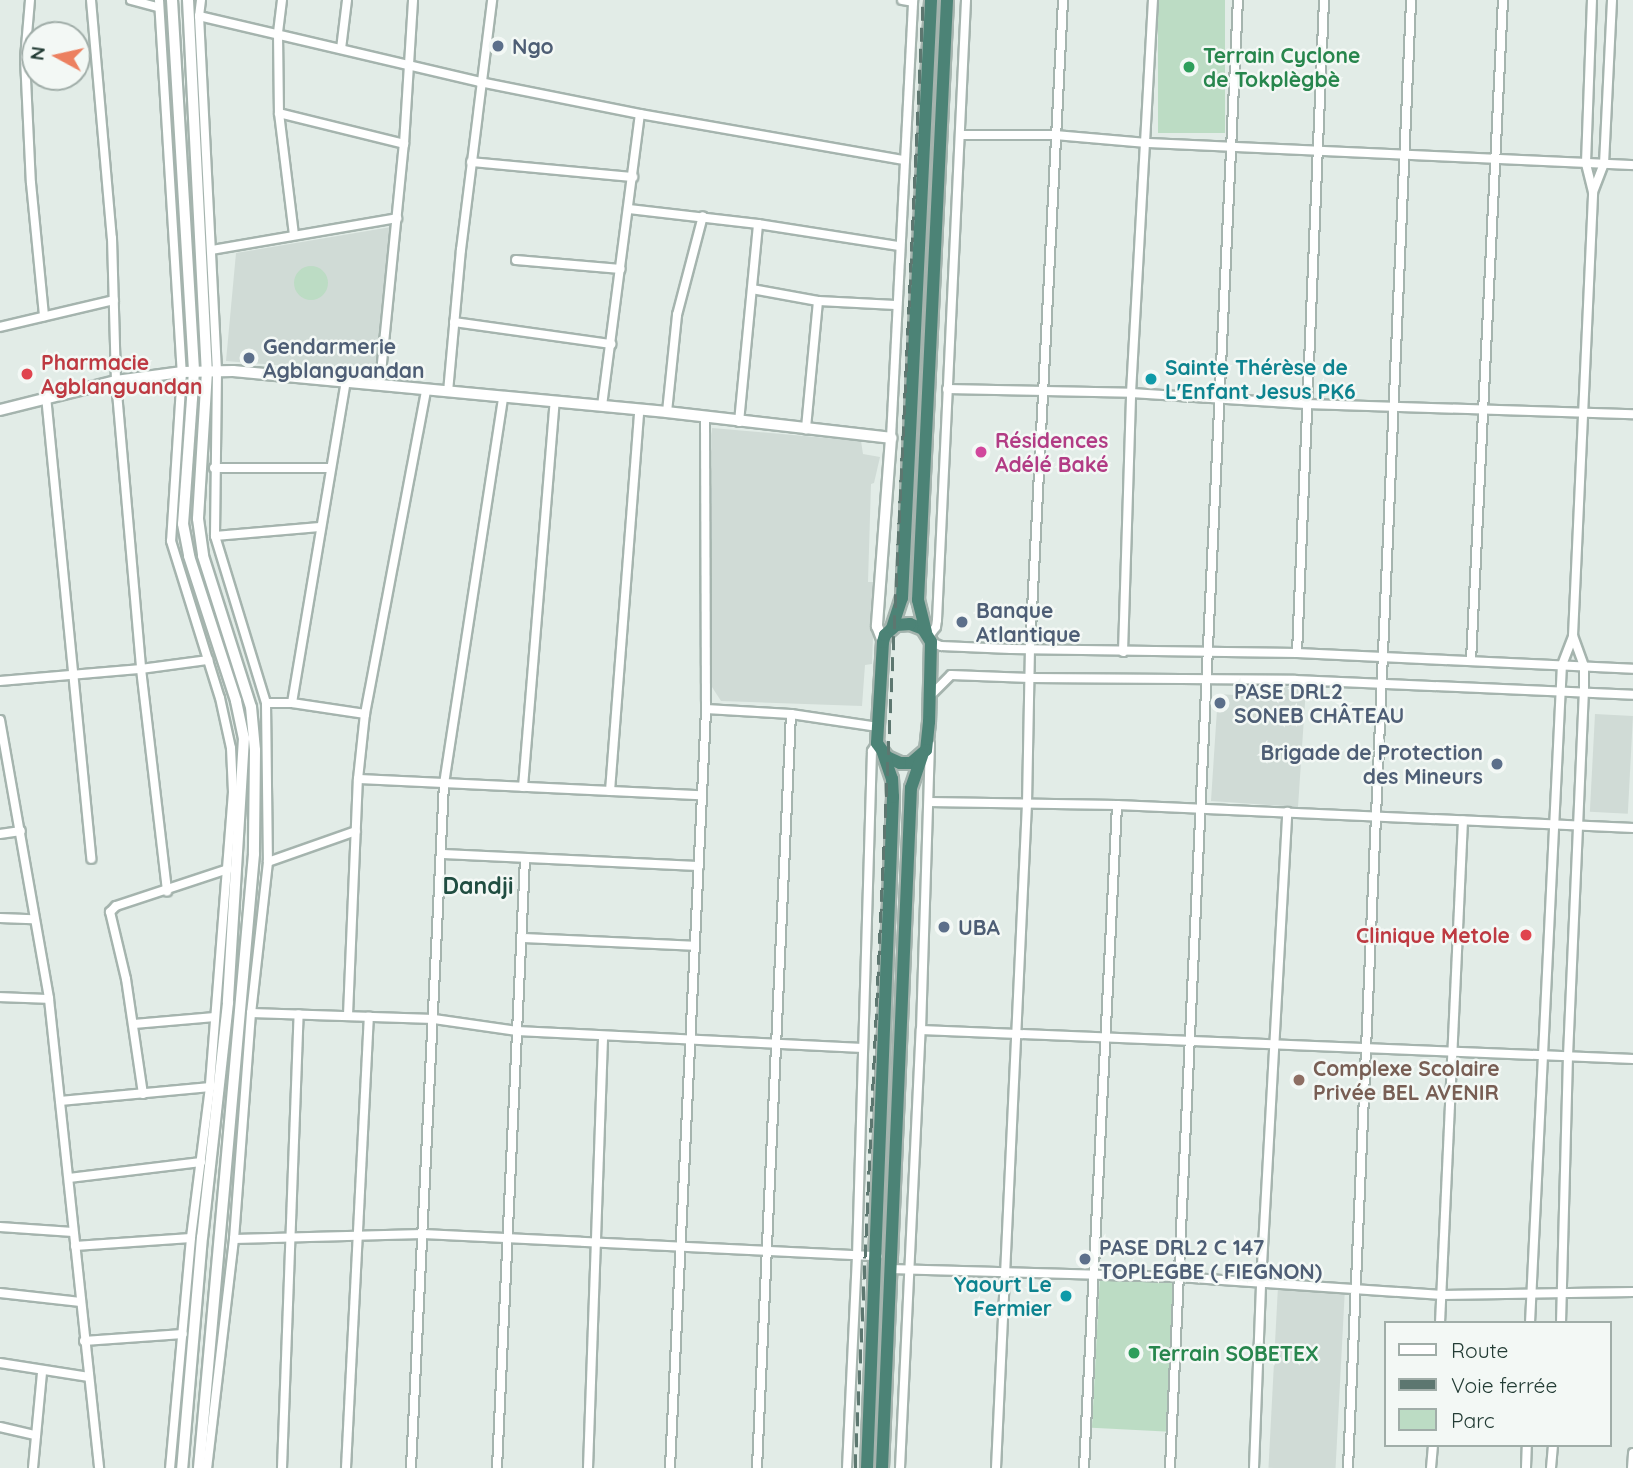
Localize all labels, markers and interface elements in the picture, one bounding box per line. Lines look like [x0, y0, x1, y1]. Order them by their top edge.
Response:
north arrow [21, 21, 91, 91]
place label: Ngo [512, 33, 554, 59]
marker: Ngo [490, 38, 506, 54]
place label: Terrain Cyclone de Tokplègbè [1203, 42, 1360, 92]
text: N [24, 45, 50, 62]
marker: Terrain Cyclone de Tokplègbè [1181, 59, 1197, 75]
place label: Gendarmerie Agblanguandan [263, 333, 425, 383]
place label: Pharmacie Agblanguandan [41, 349, 203, 399]
marker: Gendarmerie Agblanguandan [241, 350, 257, 366]
place label: Sainte Thérèse de L'Enfant Jesus PK6 [1165, 354, 1356, 404]
marker: Pharmacie Agblanguandan [19, 366, 35, 382]
marker: Sainte Thérèse de L'Enfant Jesus PK6 [1143, 371, 1159, 387]
place label: Résidences Adélé Baké [995, 427, 1109, 477]
marker: Résidences Adélé Baké [973, 444, 989, 460]
place label: Banque Atlantique [976, 597, 1081, 647]
marker: Banque Atlantique [954, 614, 970, 630]
place label: PASE DRL2 SONEB CHÂTEAU [1234, 678, 1404, 728]
marker: PASE DRL2 SONEB CHÂTEAU [1212, 695, 1228, 711]
place label: Brigade de Protection des Mineurs [1260, 739, 1483, 789]
marker: Brigade de Protection des Mineurs [1489, 756, 1505, 772]
district label: Dandji [443, 872, 513, 900]
place label: UBA [958, 914, 1000, 940]
marker: UBA [936, 919, 952, 935]
place label: Clinique Metole [1356, 922, 1510, 948]
marker: Clinique Metole [1516, 925, 1536, 945]
place label: Complexe Scolaire Privée BEL AVENIR [1313, 1055, 1500, 1105]
marker: Complexe Scolaire Privée BEL AVENIR [1291, 1072, 1307, 1088]
place label: PASE DRL2 C 147 TOPLEGBE ( FIEGNON) [1099, 1234, 1322, 1284]
marker: PASE DRL2 C 147 TOPLEGBE ( FIEGNON) [1077, 1251, 1093, 1267]
place label: Yaourt Le Fermier [954, 1271, 1052, 1321]
marker: Yaourt Le Fermier [1058, 1288, 1074, 1304]
legend [1384, 1321, 1612, 1447]
text: Route [1451, 1337, 1508, 1363]
place label: Terrain SOBETEX [1148, 1340, 1319, 1366]
marker: Terrain SOBETEX [1126, 1345, 1142, 1361]
text: Voie ferrée [1451, 1372, 1557, 1398]
text: Parc [1451, 1407, 1495, 1433]

